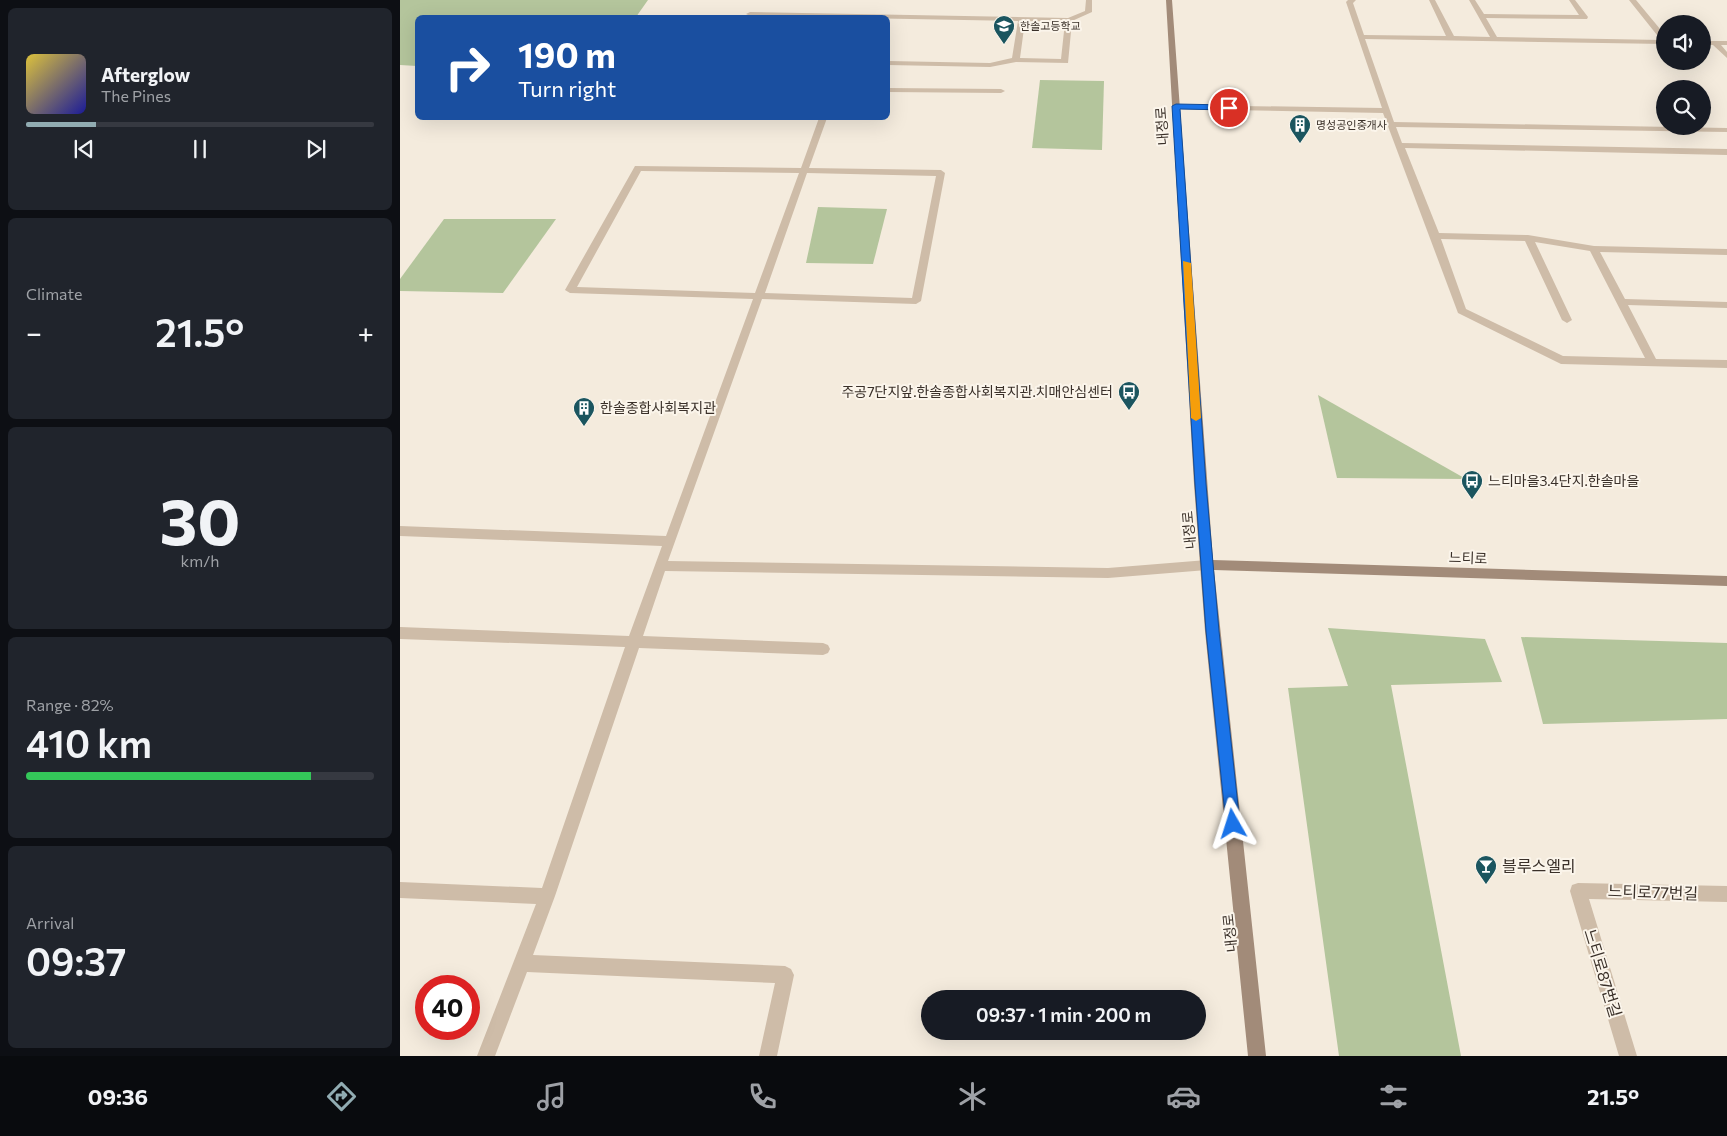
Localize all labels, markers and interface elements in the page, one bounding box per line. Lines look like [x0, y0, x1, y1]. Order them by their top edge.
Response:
school or university icon: 한솔고등학교 [992, 14, 1016, 45]
map controls [1656, 15, 1711, 135]
button: sound [1656, 15, 1711, 70]
place label: 한솔고등학교 [1020, 19, 1081, 32]
text: 190 m [518, 32, 616, 75]
icon: right [435, 35, 500, 100]
text: Afterglow [101, 63, 190, 86]
text: Turn right [518, 75, 616, 102]
button: search [1656, 80, 1711, 135]
text: The Pines [101, 86, 171, 105]
pin [1208, 87, 1250, 129]
icon: arrive [1215, 94, 1243, 122]
street label: 내정로 [1152, 106, 1171, 146]
building icon: 명성공인중개사 [1288, 113, 1312, 144]
place label: 명성공인중개사 [1316, 118, 1387, 131]
icon: previous [70, 135, 98, 163]
icon: pause [186, 135, 214, 163]
icon: next [302, 135, 330, 163]
text: Climate [26, 284, 82, 303]
text: 21.5° [155, 308, 244, 355]
text: − [26, 315, 42, 349]
text: + [358, 315, 374, 349]
bus stop icon: 주공7단지앞.한솔종합사회복지관.치매안심센터 [1117, 380, 1141, 411]
place label: 주공7단지앞.한솔종합사회복지관.치매안심센터 [841, 383, 1113, 400]
building icon: 한솔종합사회복지관 [572, 396, 596, 427]
place label: 한솔종합사회복지관 [600, 399, 716, 416]
bus stop icon: 느티마을3.4단지.한솔마을 [1460, 469, 1484, 500]
place label: 느티마을3.4단지.한솔마을 [1488, 472, 1639, 489]
text: 30 [159, 479, 241, 558]
street label: 내정로 [1178, 510, 1199, 550]
street label: 느티로 [1448, 548, 1488, 567]
text: km/h [181, 551, 219, 570]
text: Range · 82% [26, 695, 114, 714]
text: 410 km [26, 719, 152, 766]
position arrow [1206, 797, 1258, 849]
bar icon: 블루스엘리 [1474, 854, 1498, 885]
place label: 블루스엘리 [1502, 856, 1576, 875]
street label: 느티로77번길 [1607, 880, 1699, 903]
text: Arrival [26, 913, 74, 932]
street label: 내정로 [1219, 913, 1240, 953]
street label: 느티로87번길 [1581, 926, 1626, 1019]
text: 09:37 [26, 937, 126, 984]
speed limit sign: 40 [415, 975, 480, 1040]
text: 09:37 · 1 min · 200 m [976, 1003, 1151, 1026]
icon: directions [324, 1079, 359, 1114]
icon: music [534, 1079, 569, 1114]
icon: phone [745, 1079, 780, 1114]
icon: climate [955, 1079, 990, 1114]
icon: car [1166, 1079, 1201, 1114]
icon: filters [1376, 1079, 1411, 1114]
text: 09:36 [88, 1083, 148, 1110]
text: 21.5° [1587, 1083, 1639, 1110]

